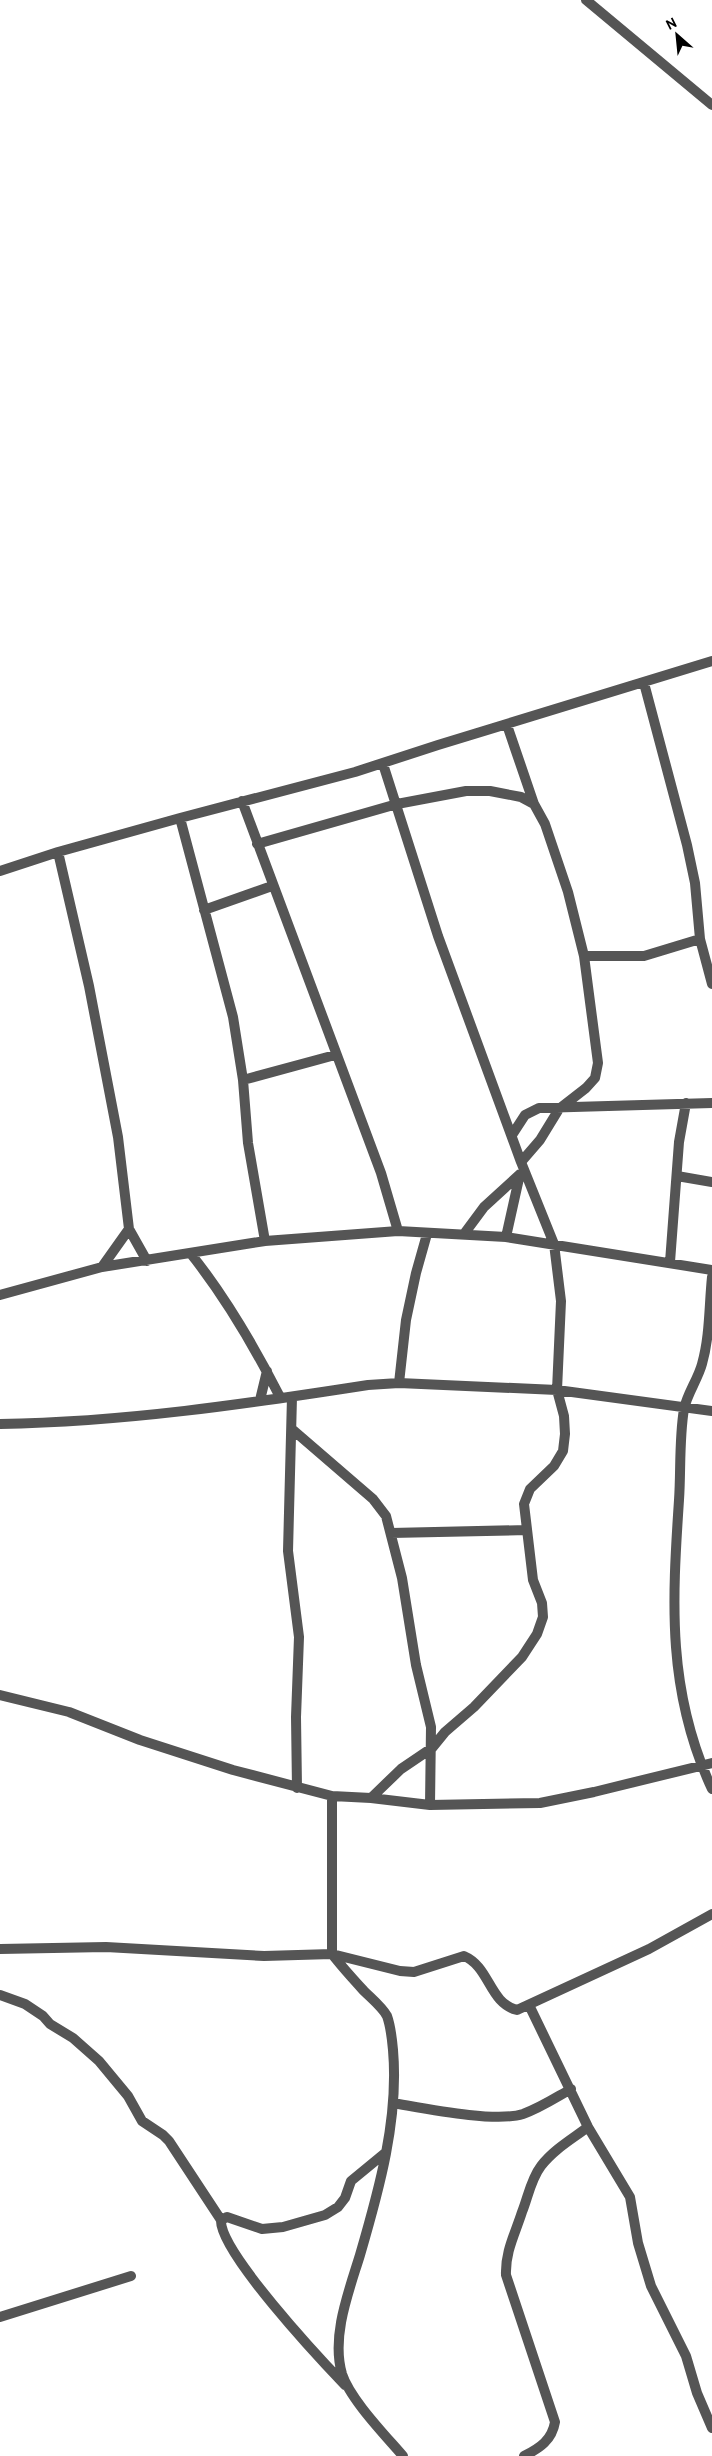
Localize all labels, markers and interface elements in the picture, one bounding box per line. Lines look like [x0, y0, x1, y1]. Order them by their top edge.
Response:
north arrow [652, 10, 702, 60]
text: N [663, 15, 680, 35]

